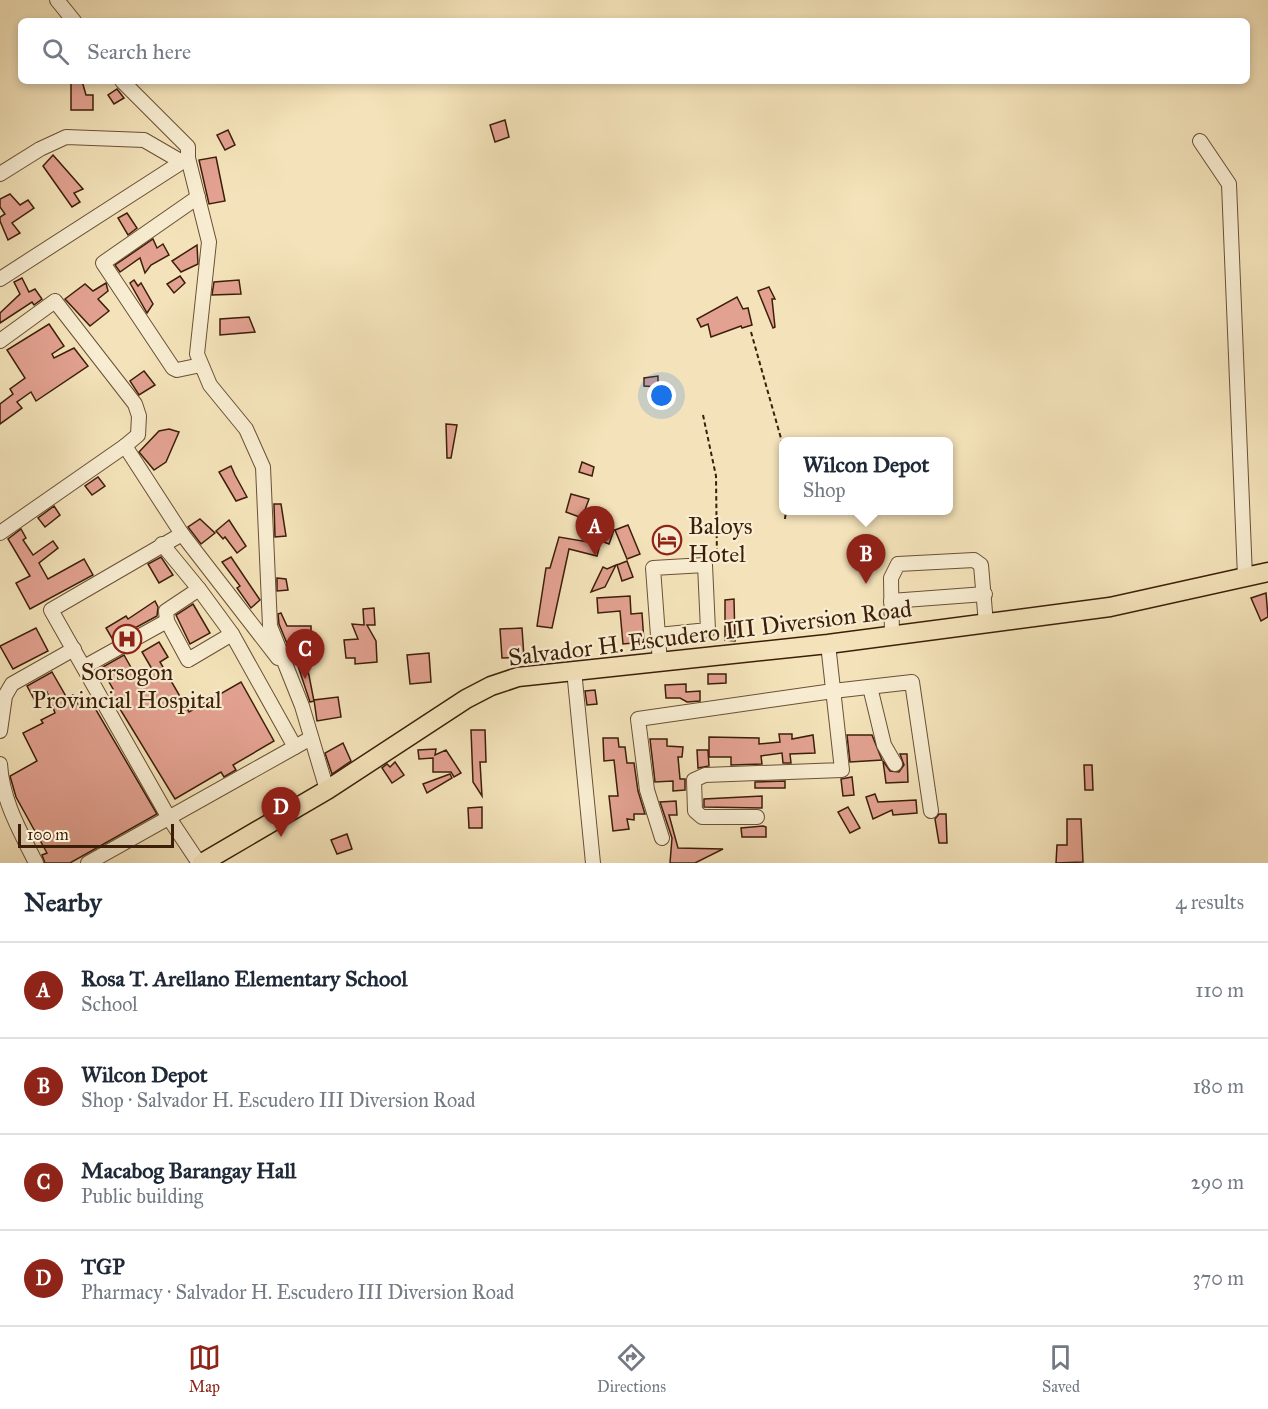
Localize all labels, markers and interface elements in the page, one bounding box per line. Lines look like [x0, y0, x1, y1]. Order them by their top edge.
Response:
search box [18, 18, 1250, 84]
icon: search [39, 35, 72, 68]
text: Search here [87, 38, 191, 65]
your location [647, 381, 676, 410]
popup [779, 437, 953, 515]
text: Wilcon Depot [803, 451, 929, 478]
text: Shop [803, 478, 846, 502]
pin: A [576, 506, 614, 556]
place label: Baloys Hotel [688, 511, 752, 569]
hotel icon: Baloys Hotel [651, 524, 683, 556]
pin: B [846, 534, 886, 584]
street label: Salvador H. Escudero III Diversion Road [506, 593, 914, 673]
hospital icon: Sorsogon Provincial Hospital [111, 623, 143, 655]
pin: C [286, 630, 324, 679]
place label: Sorsogon Provincial Hospital [32, 657, 222, 715]
pin: D [262, 788, 300, 837]
scale bar [18, 821, 174, 848]
text: 100 m [27, 825, 69, 844]
text: Nearby [24, 886, 102, 918]
text: 4 results [1175, 890, 1244, 914]
text: Rosa T. Arellano Elementary School [81, 965, 407, 992]
text: A [37, 978, 50, 1002]
text: 110 m [1196, 978, 1244, 1002]
text: School [81, 992, 138, 1016]
text: Wilcon Depot [81, 1061, 208, 1088]
text: B [37, 1074, 50, 1098]
text: 180 m [1193, 1074, 1244, 1098]
text: Shop · Salvador H. Escudero III Diversion Road [81, 1088, 476, 1112]
text: Macabog Barangay Hall [81, 1157, 296, 1184]
text: C [37, 1170, 50, 1194]
text: 290 m [1191, 1170, 1244, 1194]
text: Public building [81, 1184, 203, 1208]
text: TGP [81, 1253, 125, 1280]
text: D [36, 1266, 51, 1290]
text: 370 m [1193, 1266, 1244, 1290]
text: Pharmacy · Salvador H. Escudero III Diversion Road [81, 1280, 514, 1304]
tab: Map [188, 1341, 221, 1396]
tab: Directions [597, 1341, 666, 1396]
tab: Saved [1042, 1341, 1080, 1396]

